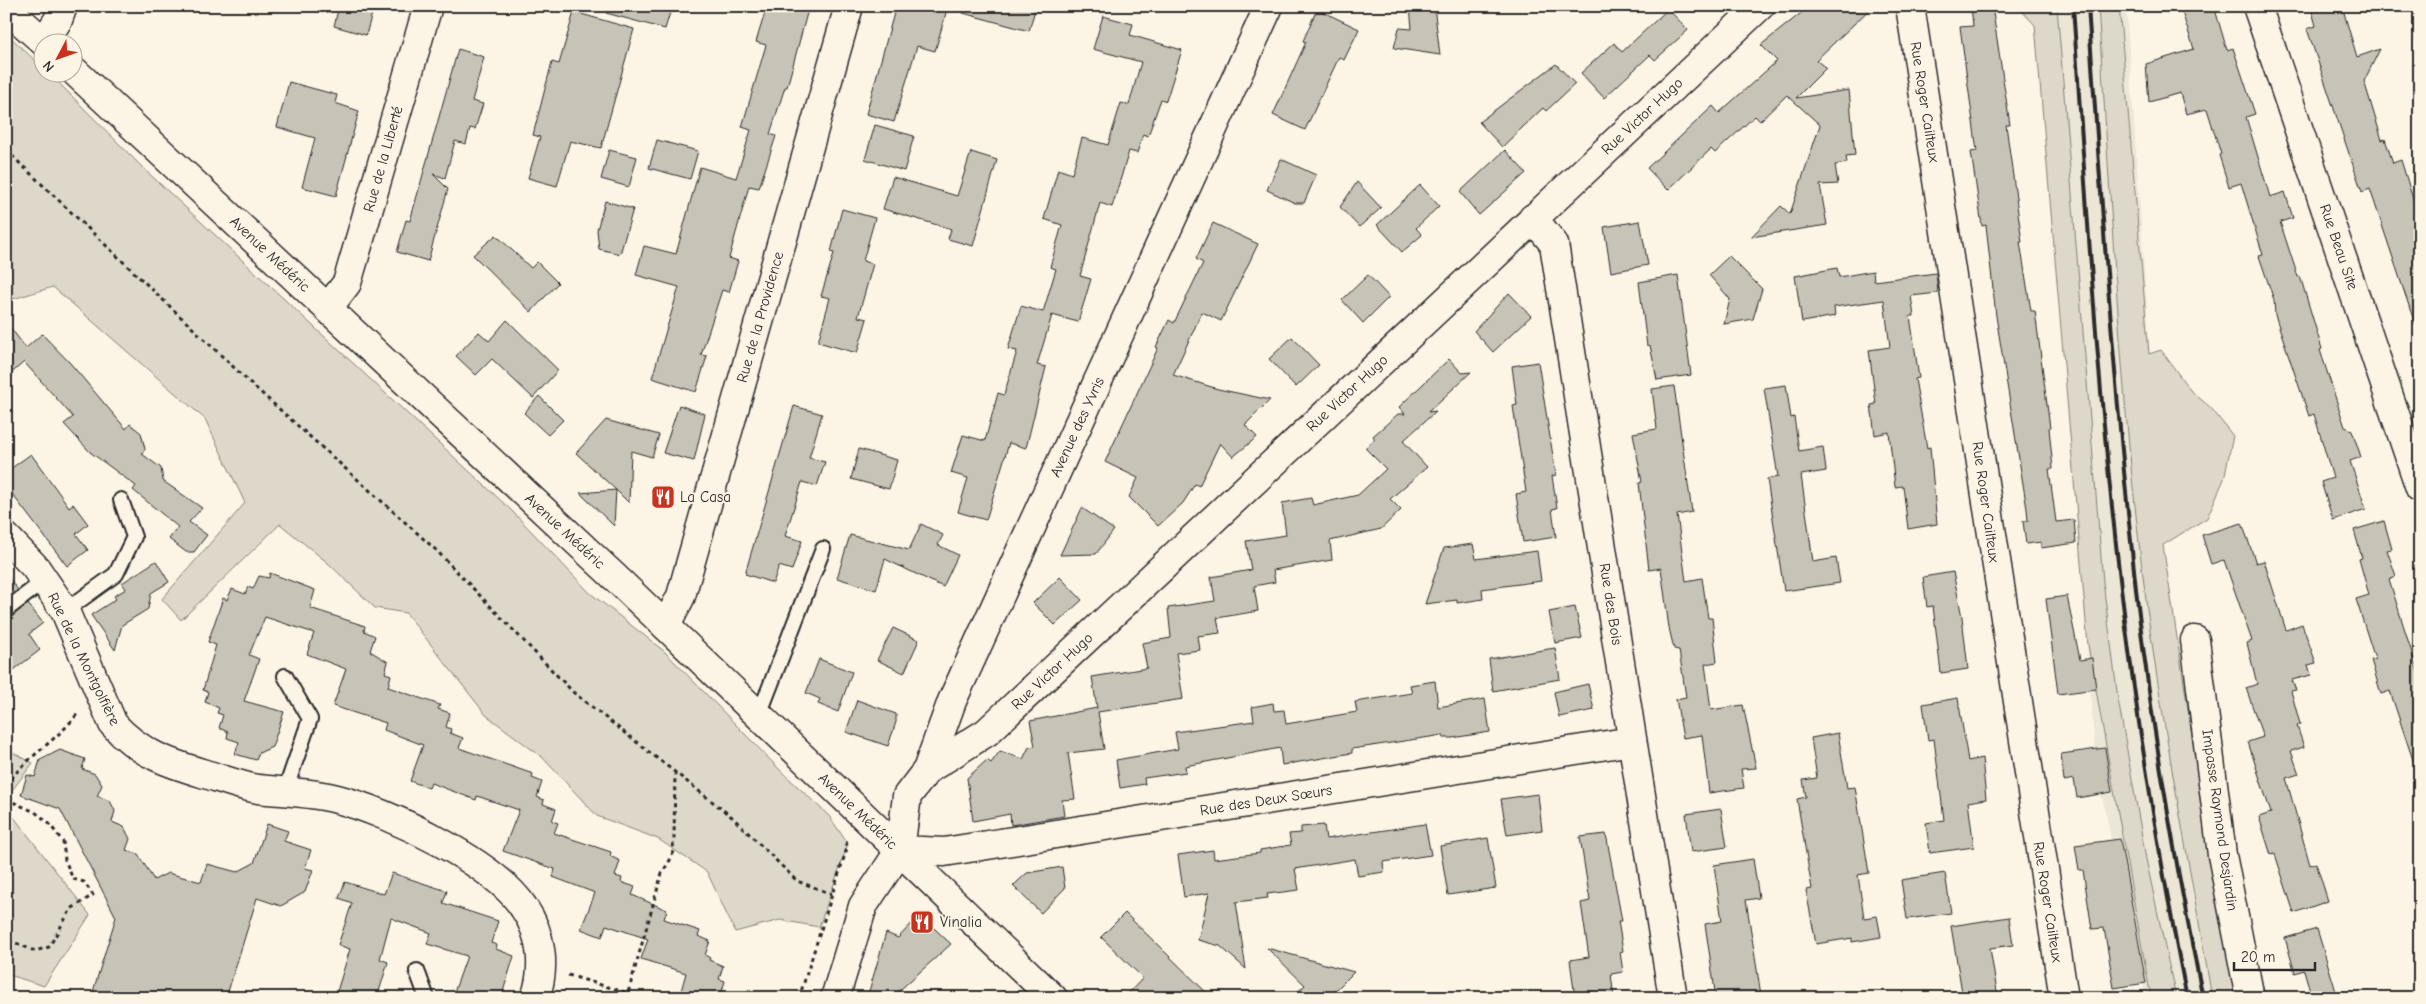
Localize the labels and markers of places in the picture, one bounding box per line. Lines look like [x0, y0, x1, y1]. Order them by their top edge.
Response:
restaurant icon: La Casa [650, 484, 676, 510]
place label: La Casa [680, 488, 731, 506]
restaurant icon: Vinalia [909, 909, 935, 935]
place label: Vinalia [940, 913, 982, 931]

